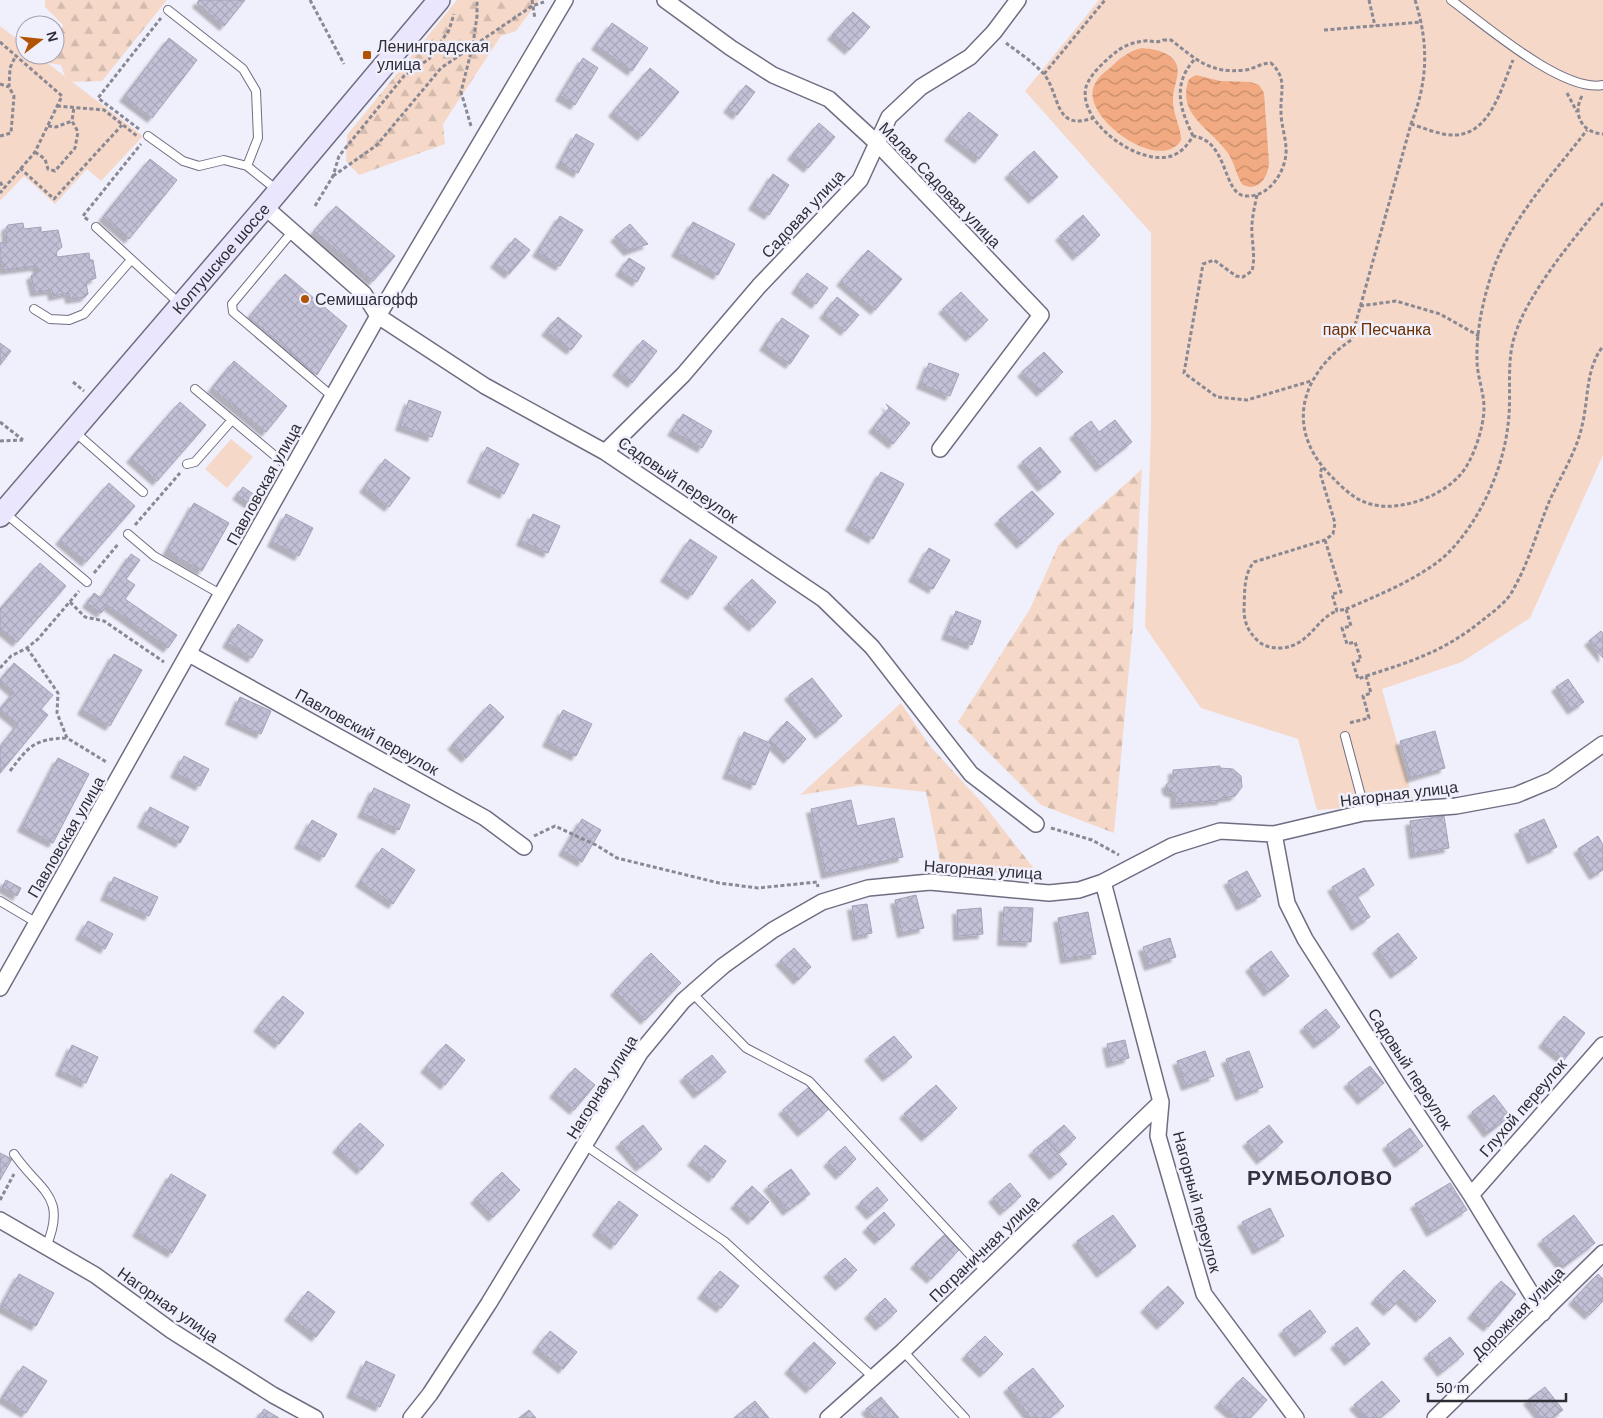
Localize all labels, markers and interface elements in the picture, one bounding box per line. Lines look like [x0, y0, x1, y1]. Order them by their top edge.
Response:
north arrow [15, 15, 65, 65]
text: N [43, 29, 62, 43]
place label: Ленинградская улица [377, 38, 489, 73]
marker: Ленинградская улица [361, 49, 373, 61]
street label: Малая Садовая улица [876, 119, 1004, 251]
street label: Садовая улица [758, 167, 848, 261]
street label: Колтушское шоссе [169, 200, 273, 317]
place label: Семишагофф [315, 291, 418, 308]
marker: Семишагофф [299, 293, 311, 305]
park label: парк Песчанка [1323, 321, 1431, 338]
street label: Павловская улица [223, 420, 305, 548]
street label: Садовый переулок [615, 434, 742, 527]
street label: Павловский переулок [293, 686, 442, 779]
street label: Павловская улица [24, 774, 108, 900]
street label: Нагорная улица [1339, 778, 1459, 810]
street label: Нагорная улица [923, 857, 1043, 883]
street label: Садовый переулок [1365, 1005, 1456, 1133]
street label: Нагорная улица [563, 1032, 641, 1142]
street label: Глухой переулок [1476, 1055, 1571, 1160]
street label: Нагорный переулок [1170, 1129, 1224, 1276]
district label: РУМБОЛОВО [1247, 1166, 1393, 1189]
street label: Пограничная улица [926, 1192, 1042, 1305]
street label: Дорожная улица [1468, 1263, 1568, 1363]
street label: Нагорная улица [115, 1264, 222, 1346]
scale bar [1428, 1370, 1566, 1402]
text: 50 m [1436, 1379, 1469, 1396]

